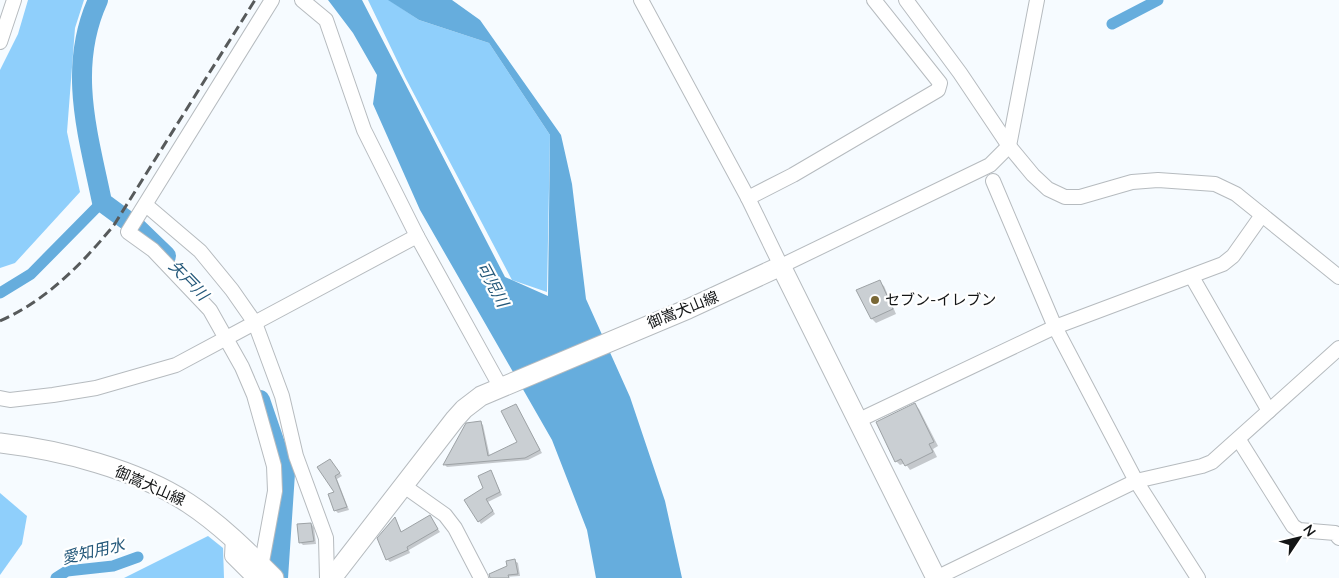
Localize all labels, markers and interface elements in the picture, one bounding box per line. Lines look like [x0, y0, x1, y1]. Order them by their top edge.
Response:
water label: 矢戸川 [164, 256, 214, 307]
water label: 可児川 [471, 258, 514, 313]
street label: 御嵩犬山線 [644, 287, 722, 333]
place label: セブン-イレブン [885, 290, 996, 310]
marker: セブン-イレブン [869, 294, 881, 306]
street label: 御嵩犬山線 [112, 462, 188, 510]
north arrow [1274, 513, 1324, 563]
text: N [1298, 521, 1320, 541]
water label: 愛知用水 [60, 534, 129, 570]

